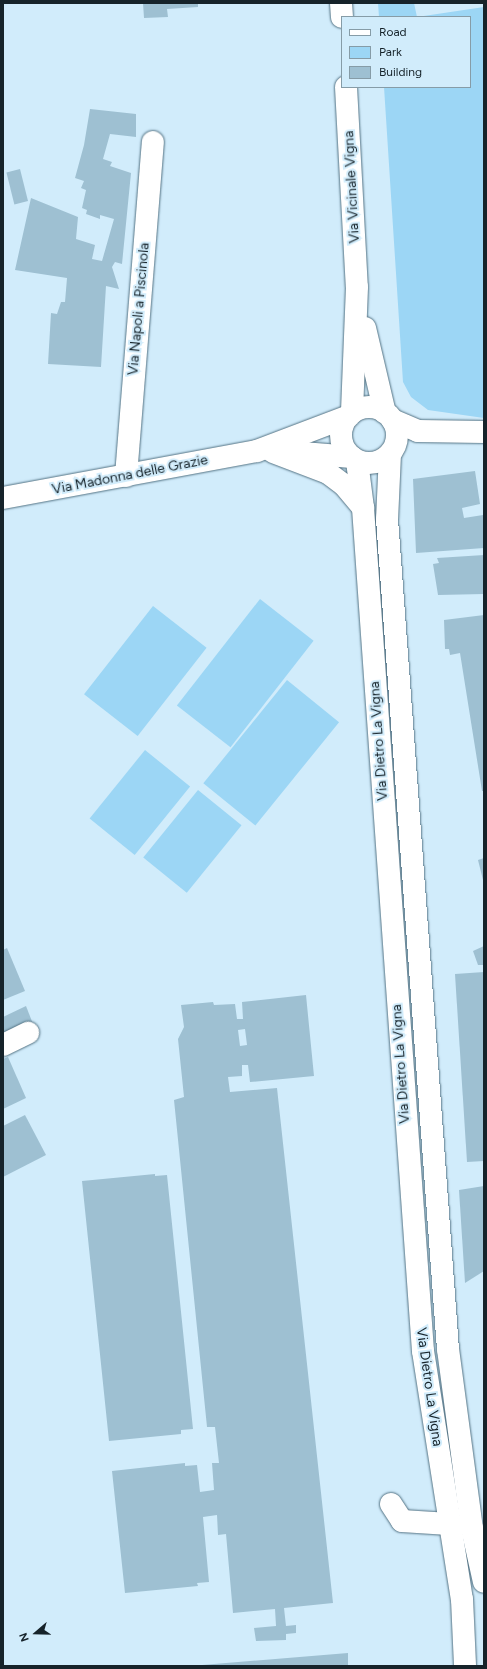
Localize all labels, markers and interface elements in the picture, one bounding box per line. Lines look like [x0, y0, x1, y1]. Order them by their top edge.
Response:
legend [341, 16, 471, 88]
text: Road [379, 25, 407, 39]
text: Park [379, 45, 402, 59]
text: Building [379, 65, 422, 79]
street label: Via Vicinale Vigna [341, 130, 363, 244]
street label: Via Napoli a Piscinola [125, 242, 153, 376]
street label: Via Madonna delle Grazie [51, 452, 209, 498]
street label: Via Dietro La Vigna [366, 681, 392, 801]
street label: Via Dietro La Vigna [388, 1004, 414, 1124]
street label: Via Dietro La Vigna [412, 1327, 446, 1447]
north arrow [16, 1613, 56, 1653]
text: N [17, 1631, 32, 1644]

